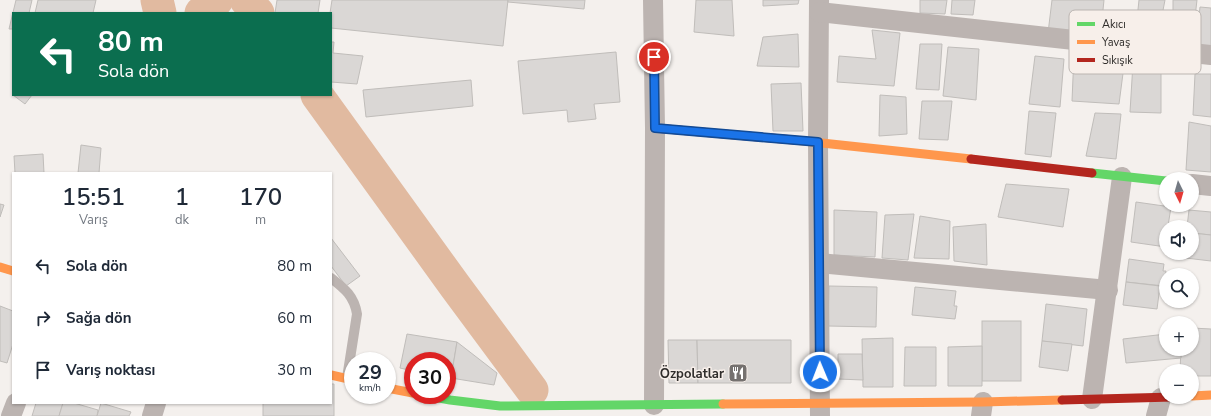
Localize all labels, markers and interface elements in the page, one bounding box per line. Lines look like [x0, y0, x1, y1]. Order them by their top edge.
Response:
legend [1069, 10, 1201, 74]
text: Akıcı [1102, 17, 1126, 32]
text: 80 m [98, 23, 164, 61]
icon: left [32, 28, 84, 80]
text: Yavaş [1101, 35, 1130, 50]
pin [637, 40, 671, 74]
icon: arrive [643, 46, 665, 68]
text: Sıkışık [1102, 53, 1133, 68]
text: Sola dön [98, 59, 169, 83]
north arrow [1159, 172, 1199, 212]
map controls [1159, 172, 1199, 404]
text: 15:51 [62, 181, 125, 213]
text: 1 [175, 181, 189, 213]
text: 170 [239, 181, 282, 213]
text: Varış [79, 211, 108, 229]
text: dk [175, 211, 189, 229]
text: m [255, 211, 266, 229]
button: sound [1159, 220, 1199, 260]
icon: left [32, 255, 54, 277]
text: Sola dön [66, 256, 128, 276]
text: 80 m [277, 256, 312, 276]
button: search [1159, 268, 1199, 308]
icon: right [32, 307, 54, 329]
text: Sağa dön [66, 308, 131, 328]
text: 60 m [277, 308, 312, 328]
button: + [1159, 316, 1199, 356]
position arrow [799, 351, 841, 393]
speed limit sign: 30 [404, 352, 456, 404]
icon: arrive [32, 359, 54, 381]
text: 29 [358, 359, 382, 386]
text: Varış noktası [66, 360, 155, 380]
text: 30 m [277, 360, 312, 380]
restaurant icon: Özpolatlar [727, 362, 749, 384]
button: − [1159, 364, 1199, 404]
place label: Özpolatlar [660, 365, 725, 383]
text: km/h [359, 381, 381, 395]

